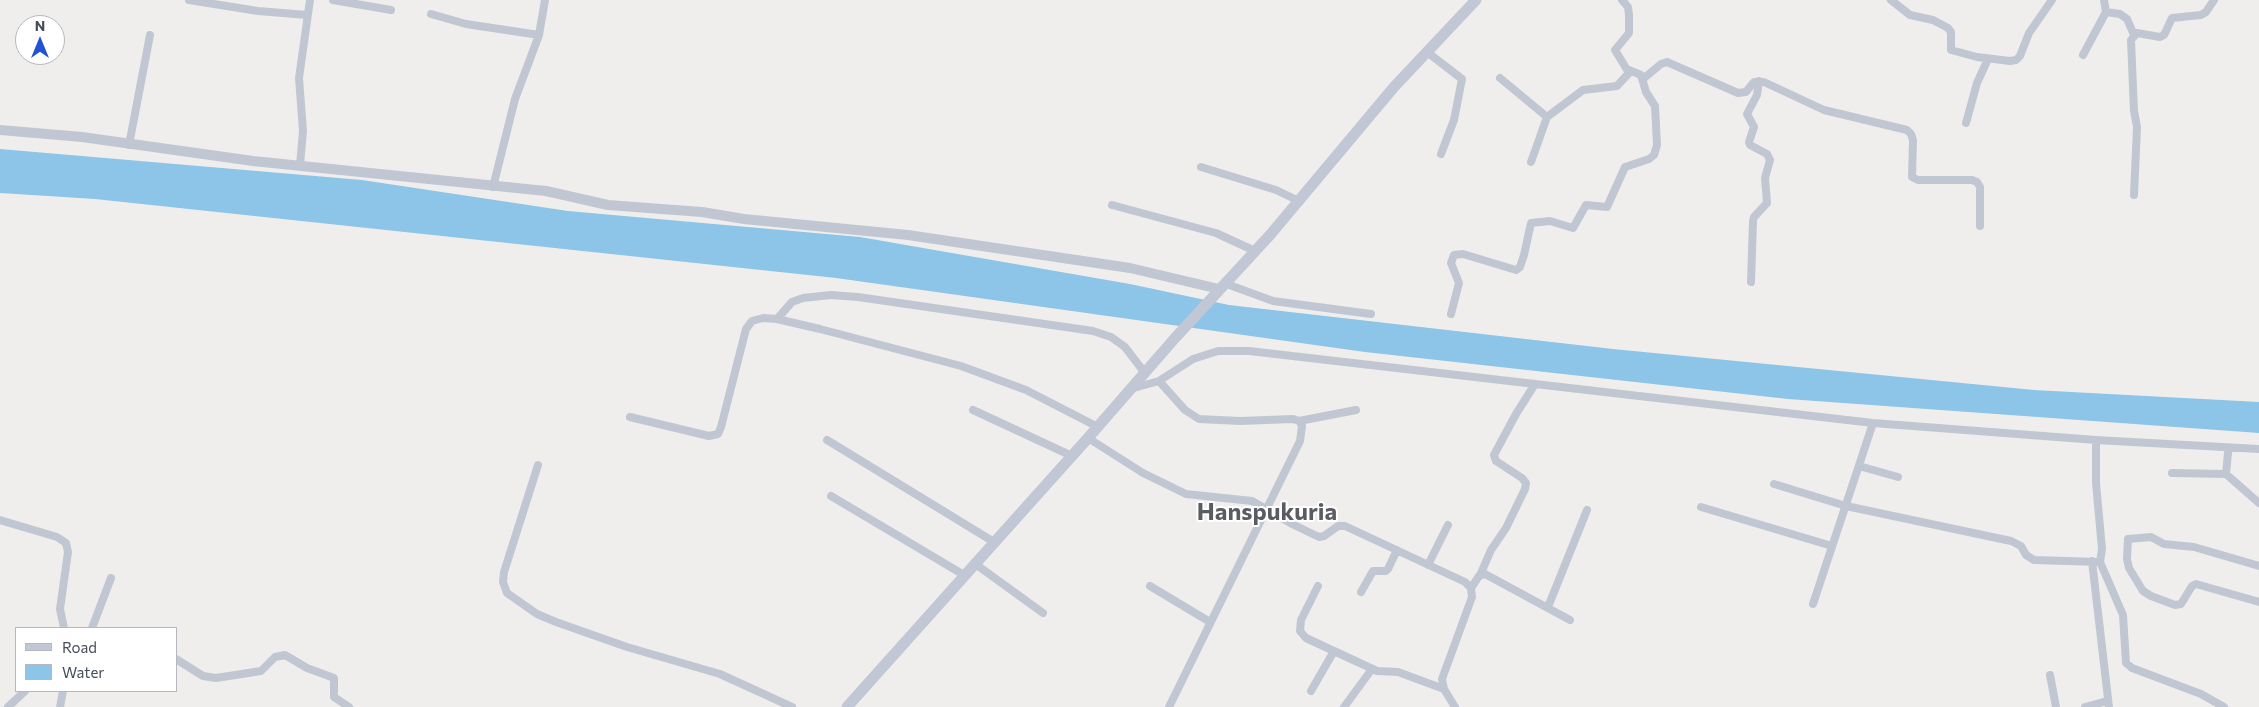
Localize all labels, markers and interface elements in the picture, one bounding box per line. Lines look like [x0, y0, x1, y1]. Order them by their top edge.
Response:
north arrow [15, 15, 65, 65]
text: N [35, 17, 45, 34]
district label: Hanspukuria [1197, 498, 1337, 526]
legend [15, 627, 178, 692]
text: Road [62, 638, 97, 656]
text: Water [62, 663, 104, 681]

